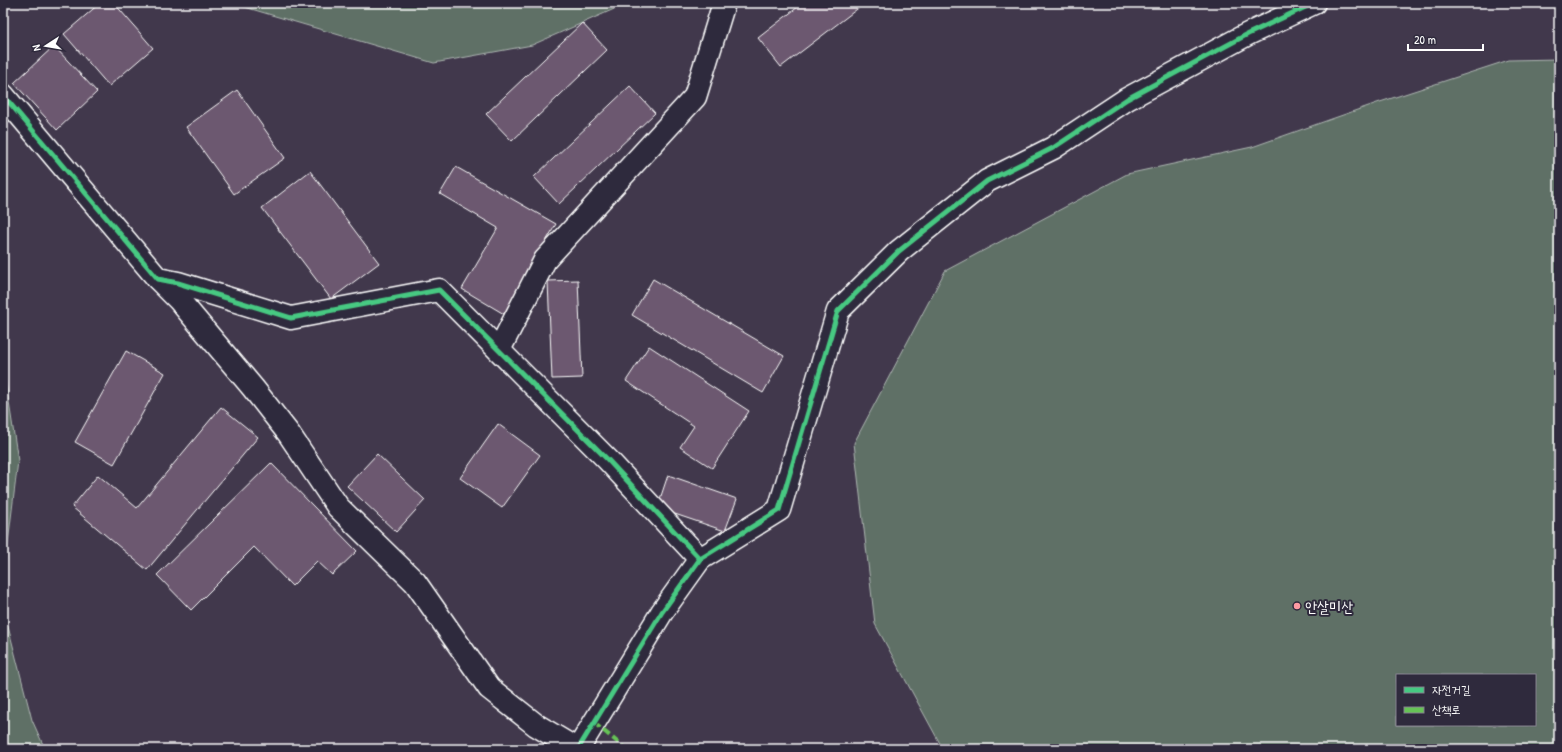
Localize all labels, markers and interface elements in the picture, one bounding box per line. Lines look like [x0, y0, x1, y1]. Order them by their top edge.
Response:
north arrow [26, 26, 66, 66]
scale bar [1408, 26, 1483, 52]
text: 20 m [1414, 31, 1436, 48]
text: N [29, 44, 44, 52]
place label: 안살미산 [1305, 596, 1353, 617]
marker: 안살미산 [1292, 601, 1302, 611]
legend [1396, 674, 1536, 726]
text: 자전거길 [1432, 681, 1471, 698]
text: 산책로 [1432, 701, 1461, 718]

